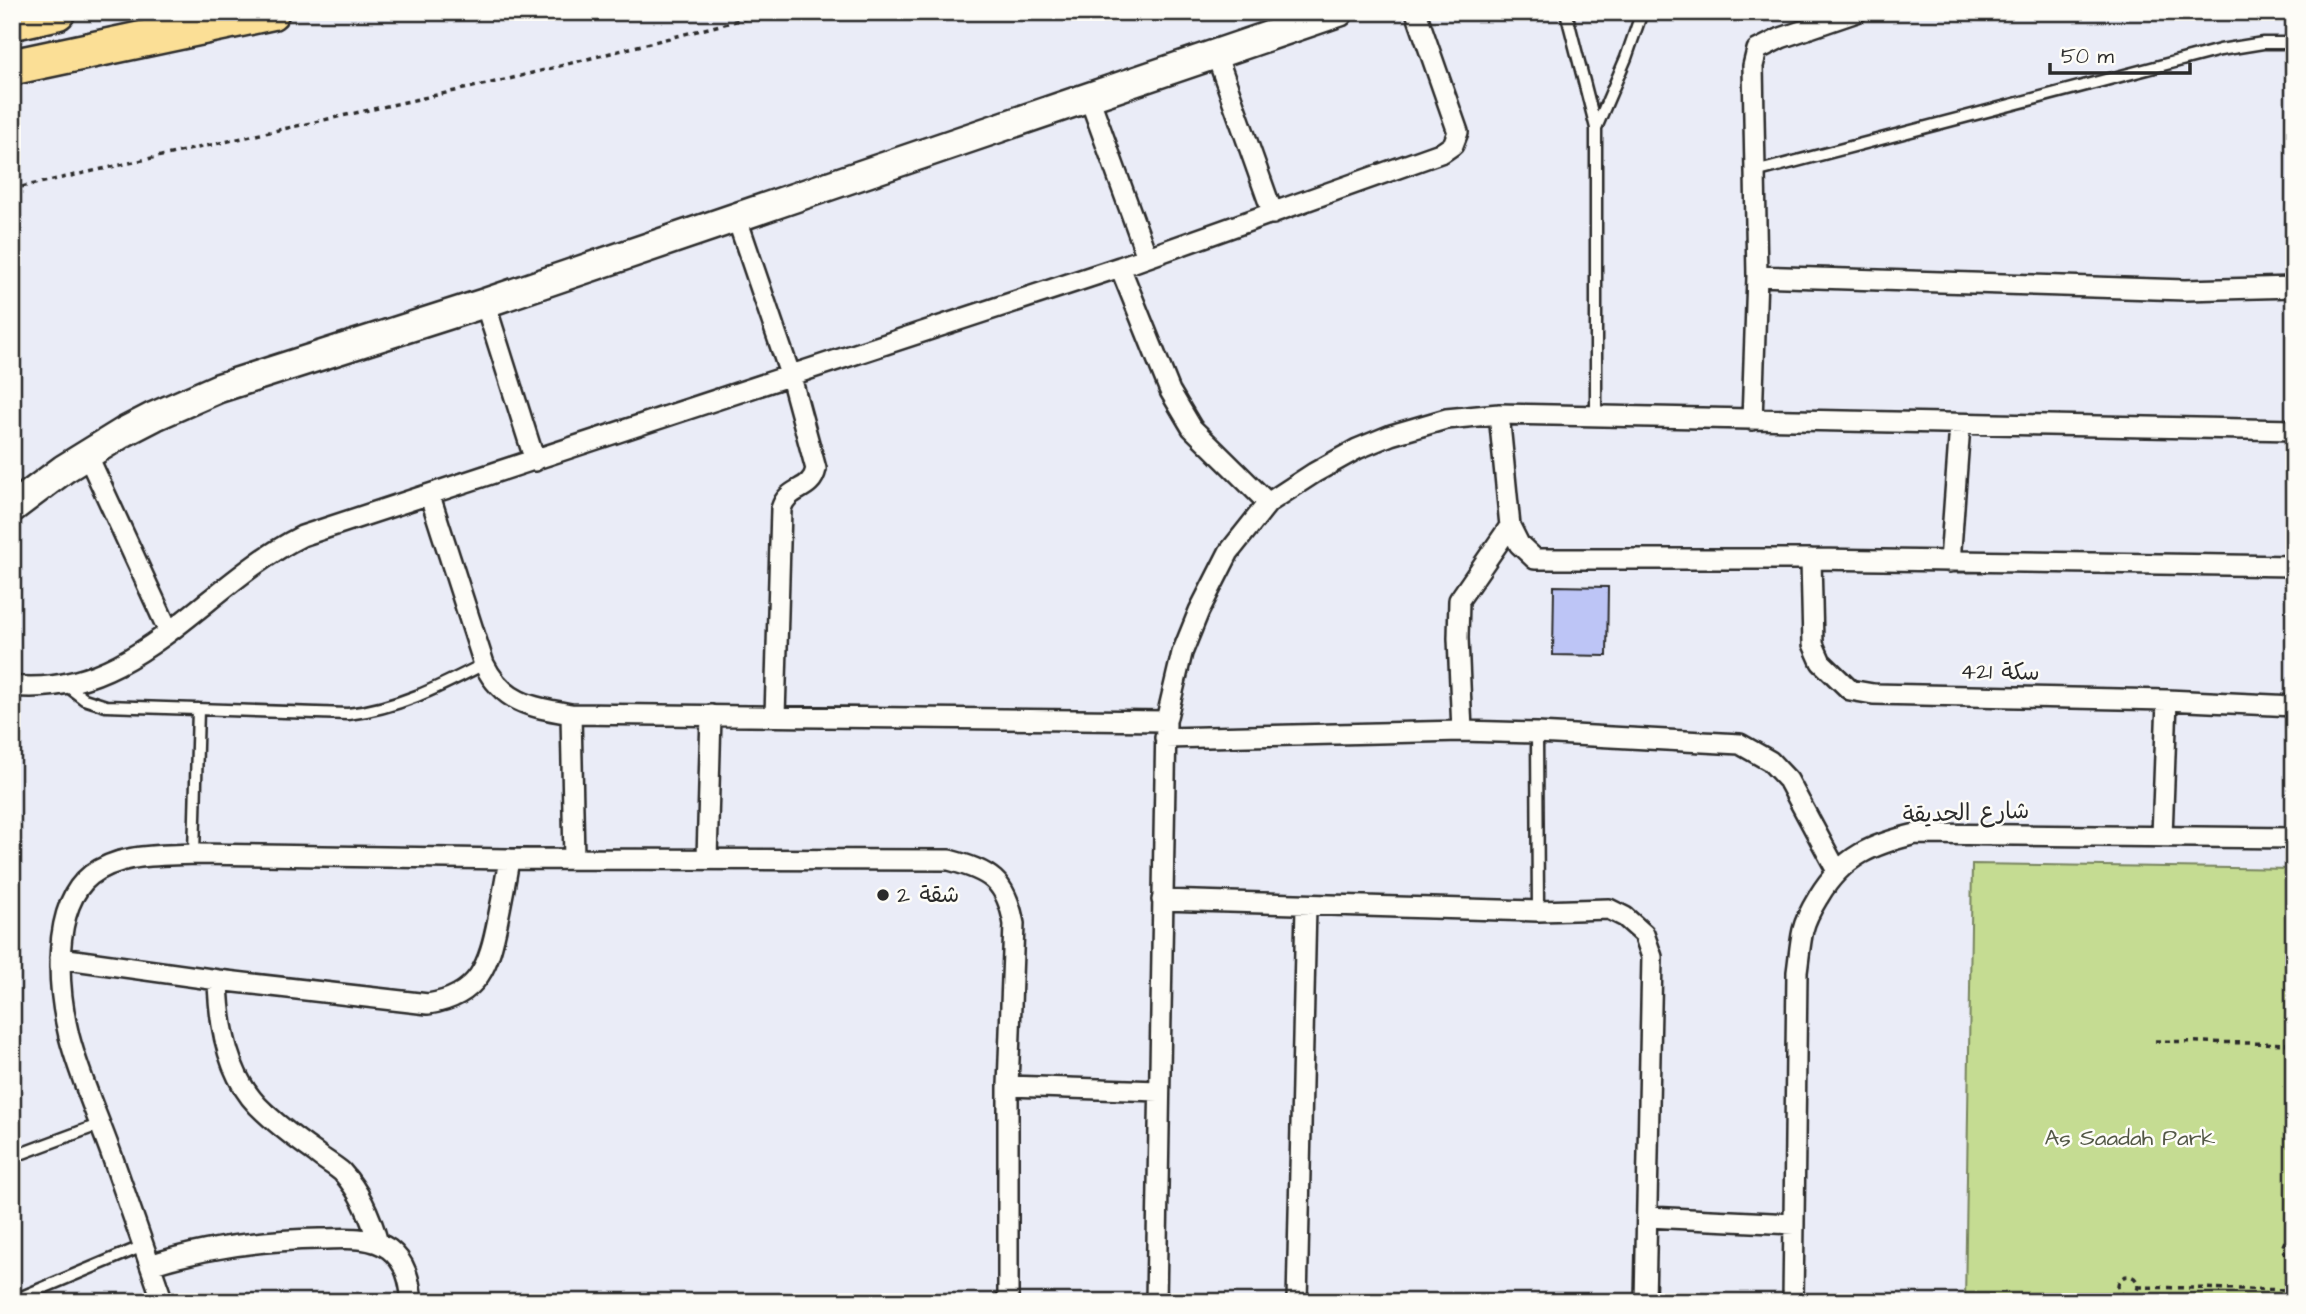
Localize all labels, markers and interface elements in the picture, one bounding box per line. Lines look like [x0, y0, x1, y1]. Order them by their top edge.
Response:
scale bar [2050, 32, 2190, 76]
text: 50 m [2061, 42, 2115, 71]
street label: سكة 421 [1960, 655, 2040, 689]
street label: شارع الحديقة [1902, 795, 2030, 831]
place label: شقة 2 [897, 879, 959, 911]
marker: شقة 2 [875, 887, 891, 903]
park label: As Saadah Park [2045, 1122, 2215, 1154]

